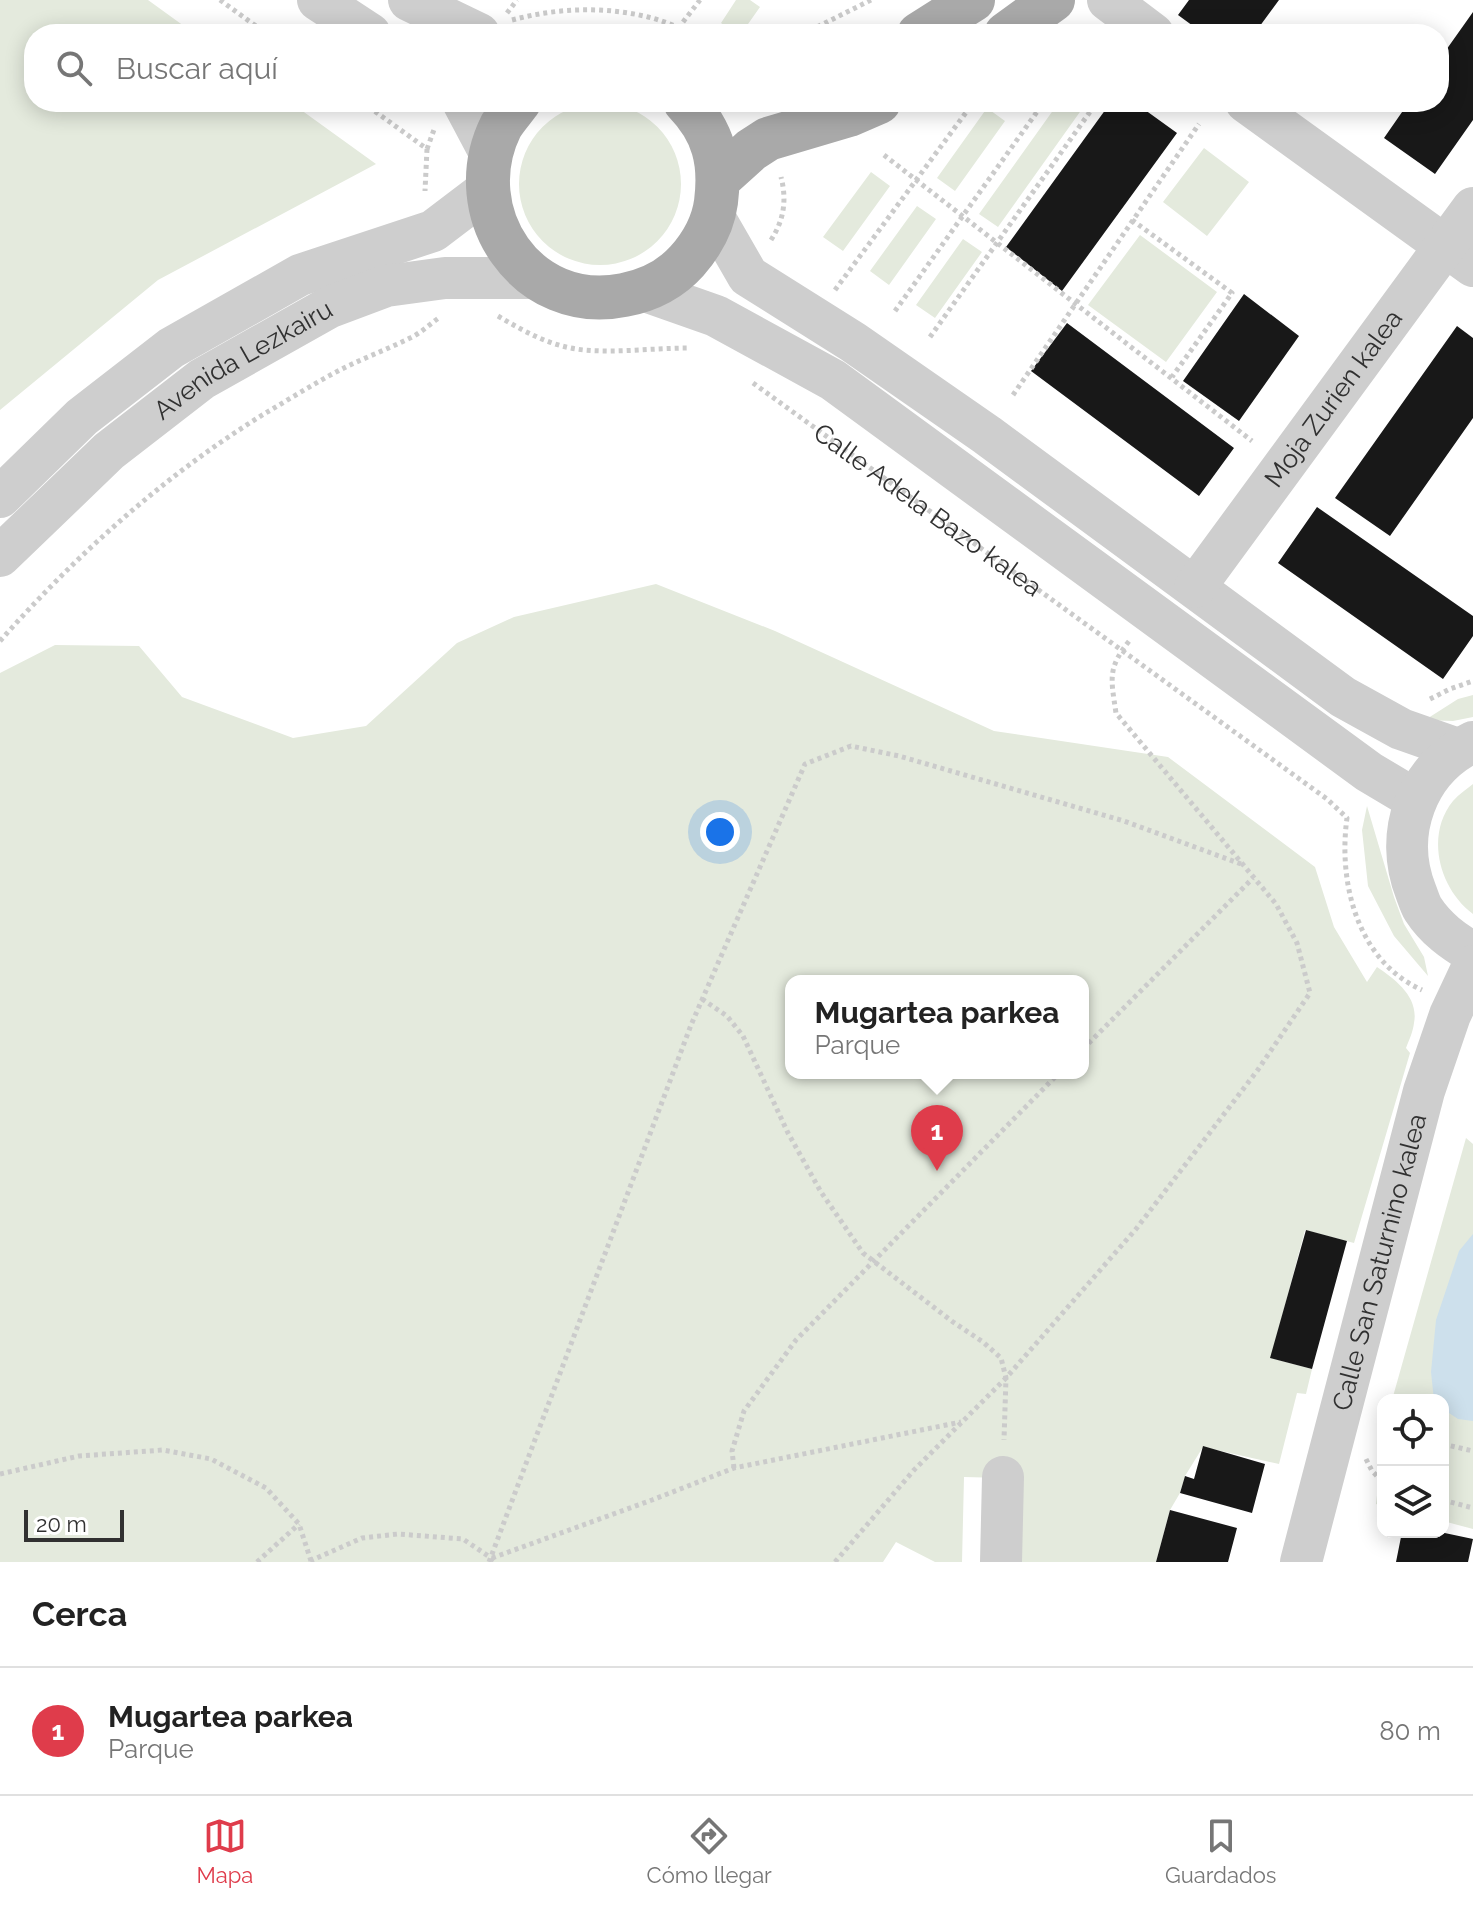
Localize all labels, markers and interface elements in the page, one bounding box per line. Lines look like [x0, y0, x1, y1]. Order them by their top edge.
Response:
search box [24, 24, 1449, 112]
icon: search [52, 46, 96, 90]
text: Buscar aquí [116, 51, 278, 86]
street label: Avenida Lezkairu [148, 294, 338, 426]
street label: Moja Zurien kalea [1258, 304, 1408, 493]
street label: Calle Adela Bazo kalea [808, 417, 1048, 602]
your location [700, 812, 740, 852]
popup [785, 975, 1089, 1079]
text: Mugartea parkea [814, 995, 1060, 1030]
text: Parque [814, 1030, 900, 1060]
pin: 1 [911, 1105, 963, 1171]
street label: Calle San Saturnino kalea [1326, 1110, 1432, 1414]
map controls [1377, 1394, 1449, 1538]
button: locate [1377, 1394, 1449, 1466]
button: layers [1377, 1466, 1449, 1538]
scale bar [24, 1506, 124, 1542]
text: 20 m [36, 1511, 87, 1537]
text: Cerca [32, 1594, 127, 1634]
text: Mugartea parkea [108, 1699, 353, 1734]
text: 1 [52, 1716, 64, 1746]
text: 80 m [1379, 1716, 1441, 1746]
text: Parque [108, 1734, 194, 1764]
tab: Mapa [197, 1814, 253, 1888]
tab: Cómo llegar [647, 1814, 772, 1888]
tab: Guardados [1165, 1814, 1276, 1888]

